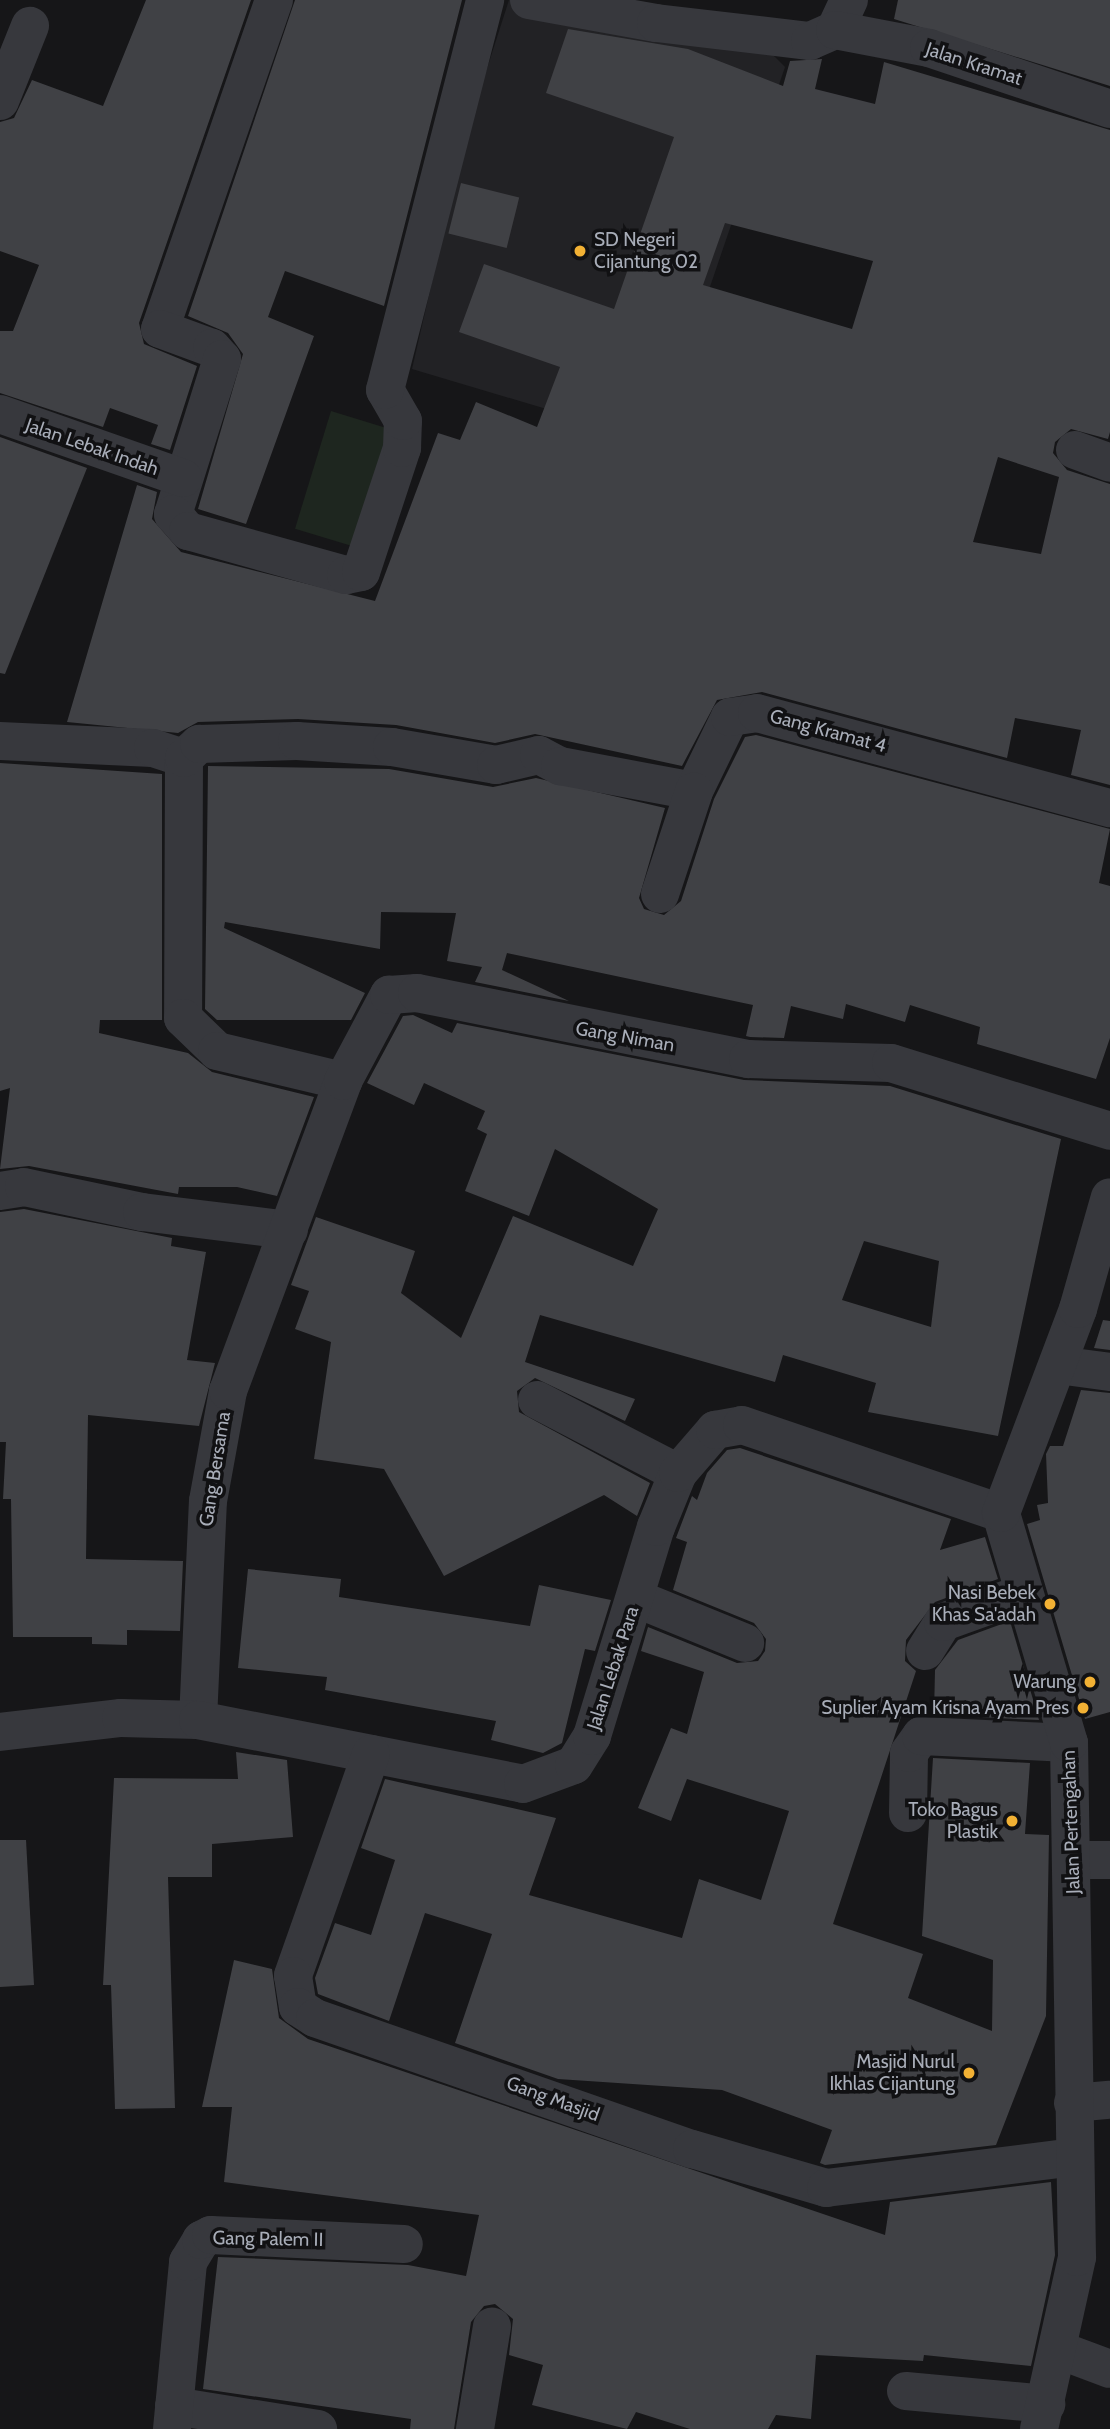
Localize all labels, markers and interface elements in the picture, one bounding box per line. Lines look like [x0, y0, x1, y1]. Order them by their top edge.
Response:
street label: Jalan Kramat [923, 38, 1025, 90]
place label: SD Negeri Cijantung 02 [594, 229, 698, 273]
marker: SD Negeri Cijantung 02 [572, 243, 588, 259]
street label: Jalan Lebak Indah [23, 414, 161, 480]
street label: Gang Kramat 4 [767, 705, 889, 757]
street label: Gang Niman [574, 1017, 676, 1057]
street label: Gang Bersama [195, 1410, 235, 1528]
place label: Nasi Bebek Khas Sa'adah [932, 1582, 1036, 1626]
marker: Nasi Bebek Khas Sa'adah [1042, 1596, 1058, 1612]
street label: Jalan Lebak Para [582, 1603, 644, 1733]
place label: Warung [1014, 1671, 1076, 1693]
marker: Warung [1082, 1674, 1098, 1690]
place label: Suplier Ayam Krisna Ayam Pres [821, 1697, 1069, 1719]
marker: Suplier Ayam Krisna Ayam Pres [1075, 1700, 1091, 1716]
street label: Jalan Pertengahan [1057, 1750, 1085, 1894]
place label: Toko Bagus Plastik [908, 1799, 998, 1843]
marker: Toko Bagus Plastik [1004, 1813, 1020, 1829]
place label: Masjid Nurul Ikhlas Cijantung [829, 2051, 955, 2095]
marker: Masjid Nurul Ikhlas Cijantung [961, 2065, 977, 2081]
street label: Gang Masjid [503, 2072, 603, 2126]
street label: Gang Palem II [212, 2227, 324, 2251]

